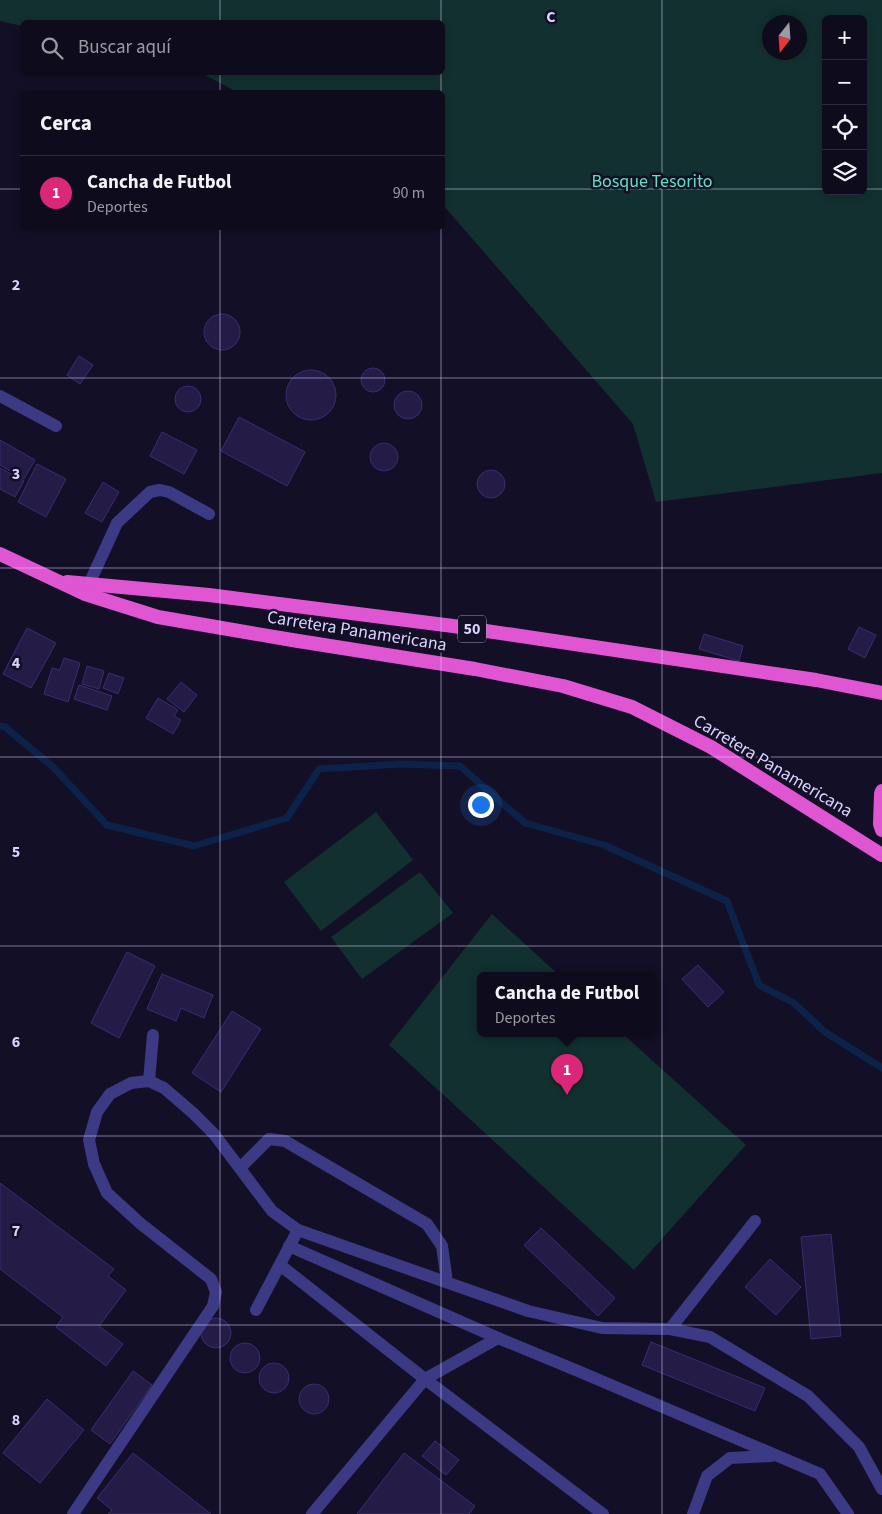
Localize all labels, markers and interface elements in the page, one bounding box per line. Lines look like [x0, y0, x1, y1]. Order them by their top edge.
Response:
text: C [546, 6, 556, 28]
north arrow [762, 15, 807, 60]
map controls [822, 15, 867, 195]
button: + [822, 15, 867, 60]
search box [20, 20, 445, 75]
icon: search [38, 34, 66, 62]
text: Buscar aquí [78, 34, 171, 61]
button: − [822, 60, 867, 105]
button: locate [822, 105, 867, 150]
text: Cerca [40, 108, 92, 138]
button: layers [822, 150, 867, 195]
text: Cancha de Futbol [87, 169, 232, 196]
park label: Bosque Tesorito [591, 169, 713, 194]
text: 1 [52, 182, 60, 204]
text: 90 m [393, 182, 425, 204]
text: Deportes [87, 196, 148, 218]
text: 2 [12, 274, 20, 296]
text: 3 [12, 463, 20, 485]
street label: Carretera Panamericana [265, 604, 449, 658]
road number: 50 [458, 616, 486, 642]
text: 4 [12, 652, 21, 674]
street label: Carretera Panamericana [689, 709, 857, 823]
your location [468, 792, 494, 818]
text: 5 [12, 841, 20, 863]
popup [477, 972, 657, 1037]
text: Cancha de Futbol [495, 980, 639, 1007]
text: Deportes [495, 1007, 555, 1029]
text: 6 [12, 1031, 20, 1053]
pin: 1 [551, 1054, 583, 1095]
text: 7 [12, 1220, 20, 1242]
text: 8 [12, 1409, 20, 1431]

